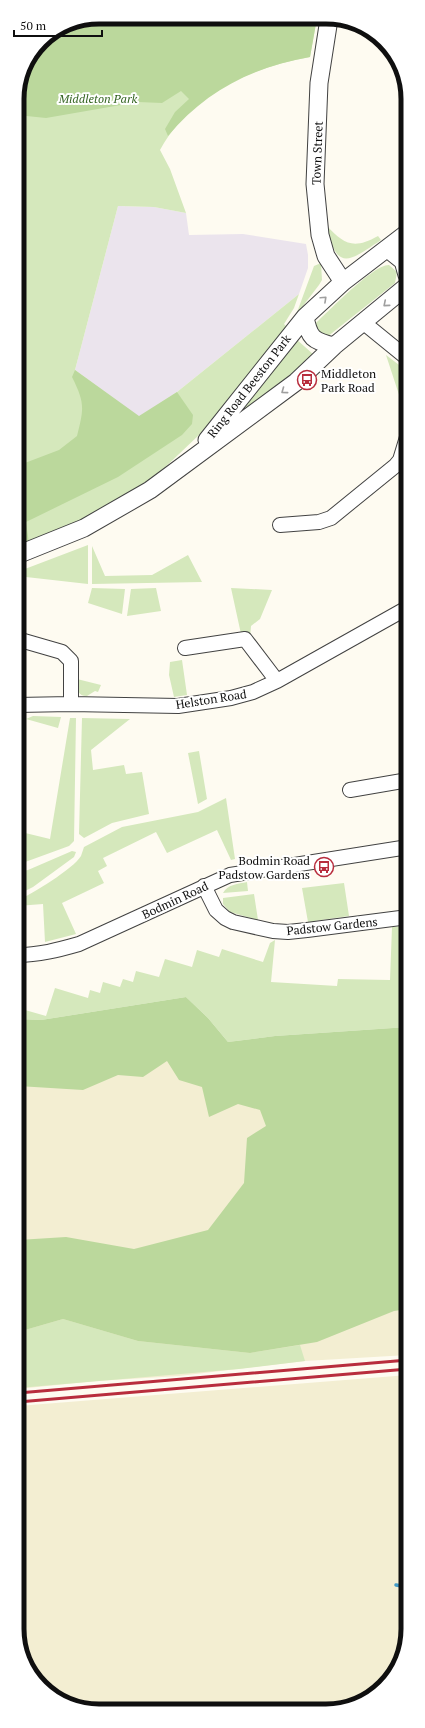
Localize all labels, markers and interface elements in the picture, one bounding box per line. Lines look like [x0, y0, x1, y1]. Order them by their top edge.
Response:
scale bar [14, 12, 102, 38]
text: 50 m [20, 18, 47, 33]
park label: Middleton Park [58, 91, 138, 106]
street label: Town Street [308, 120, 326, 185]
one-way arrow [319, 296, 327, 304]
one-way arrow [383, 300, 390, 307]
street label: Ring Road Beeston Park [204, 331, 295, 441]
place label: Middleton Park Road [321, 366, 376, 395]
bus stop icon: Middleton Park Road [296, 369, 318, 391]
one-way arrow [281, 386, 288, 393]
street label: Helston Road [175, 686, 248, 712]
place label: Bodmin Road Padstow Gardens [218, 853, 310, 882]
bus stop icon: Bodmin Road Padstow Gardens [313, 856, 335, 878]
street label: Bodmin Road [139, 878, 211, 922]
street label: Padstow Gardens [286, 914, 378, 938]

